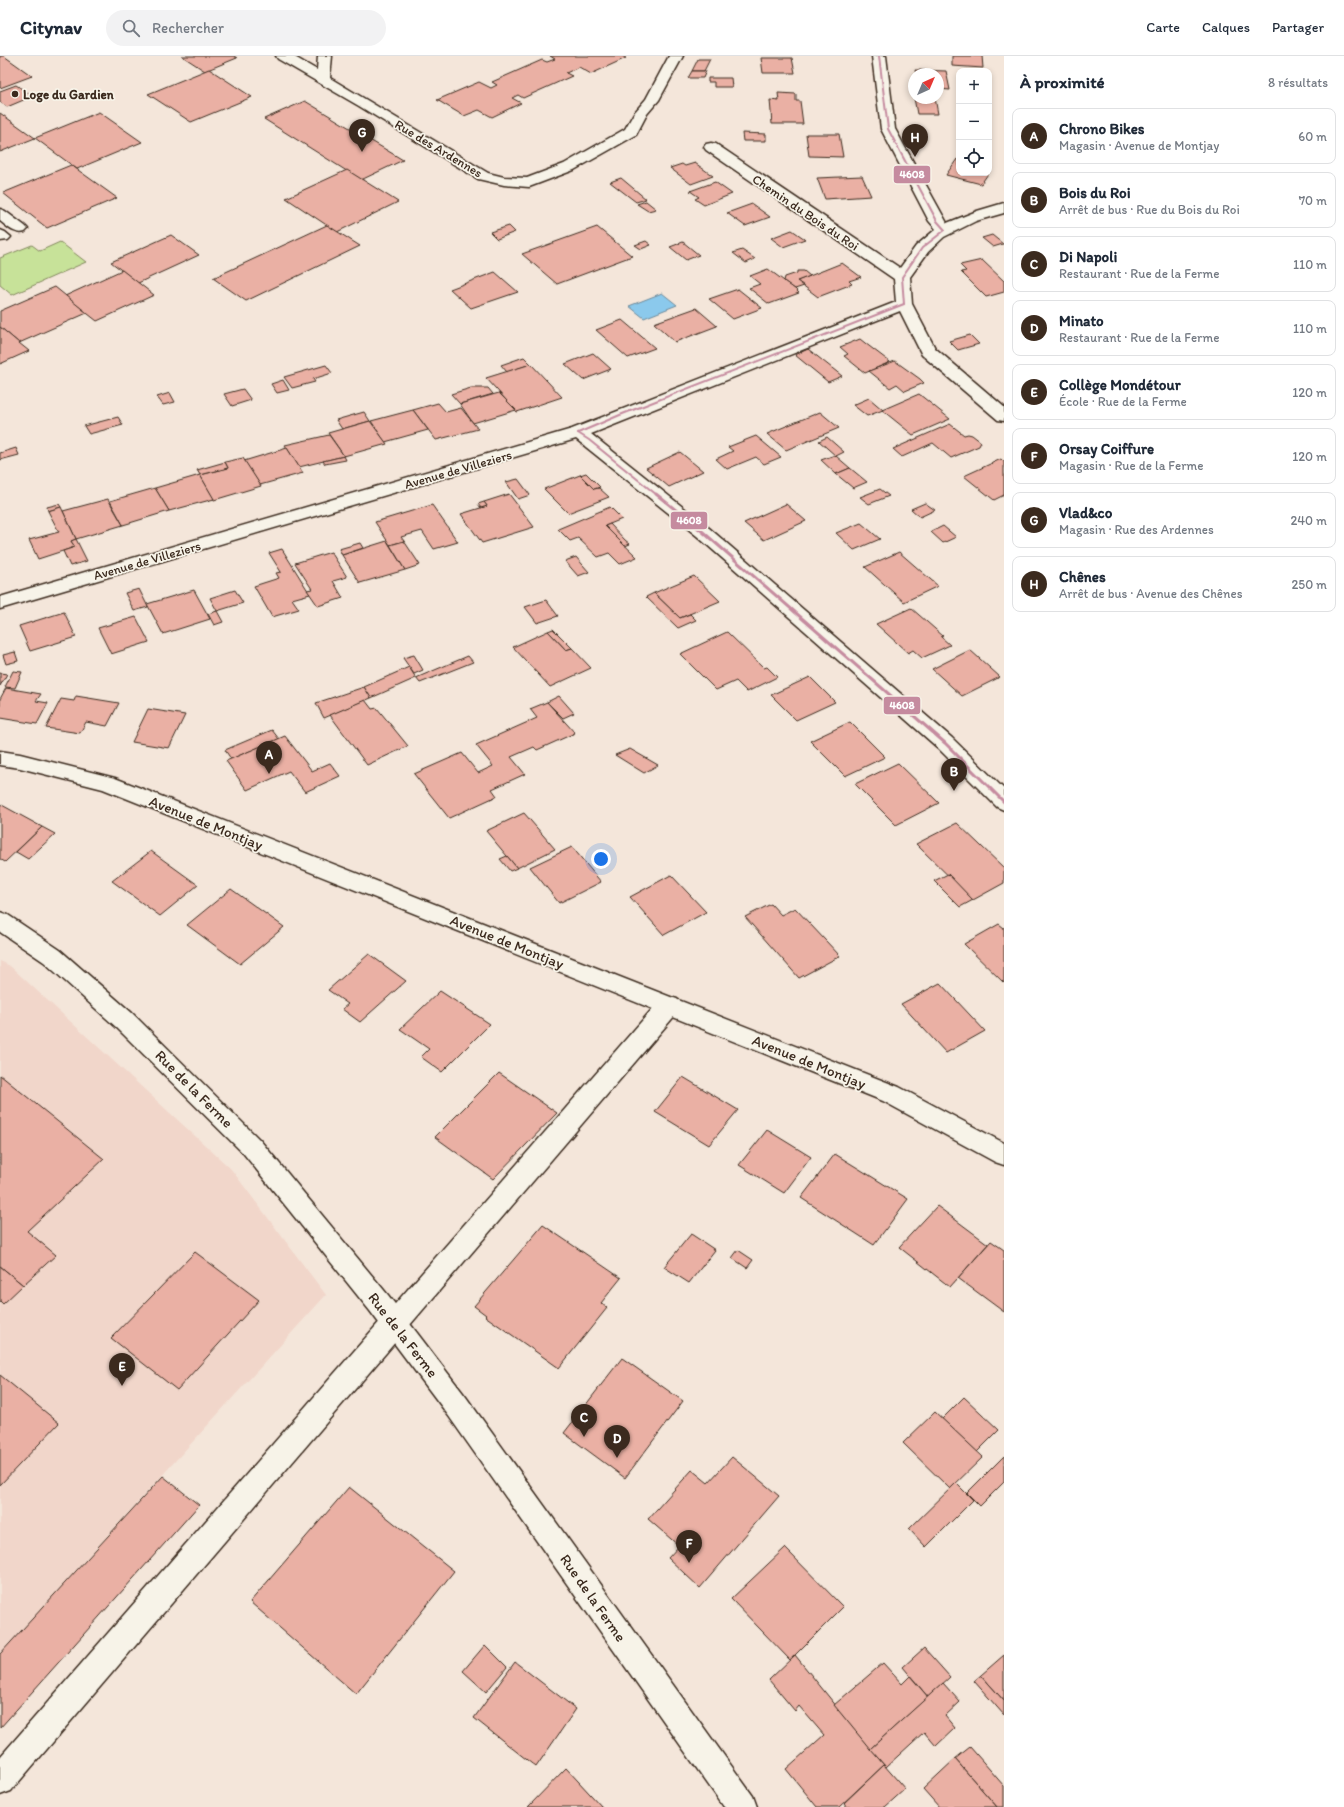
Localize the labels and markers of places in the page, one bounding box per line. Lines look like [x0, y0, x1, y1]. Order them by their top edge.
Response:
place label: Loge du Gardien [23, 87, 115, 103]
marker: Loge du Gardien [10, 89, 20, 99]
pin: G [349, 119, 375, 152]
pin: H [902, 124, 928, 157]
pin: A [256, 741, 282, 774]
pin: B [941, 758, 967, 791]
pin: E [109, 1353, 135, 1386]
pin: C [571, 1404, 597, 1437]
pin: D [604, 1425, 630, 1458]
pin: F [676, 1530, 702, 1563]

